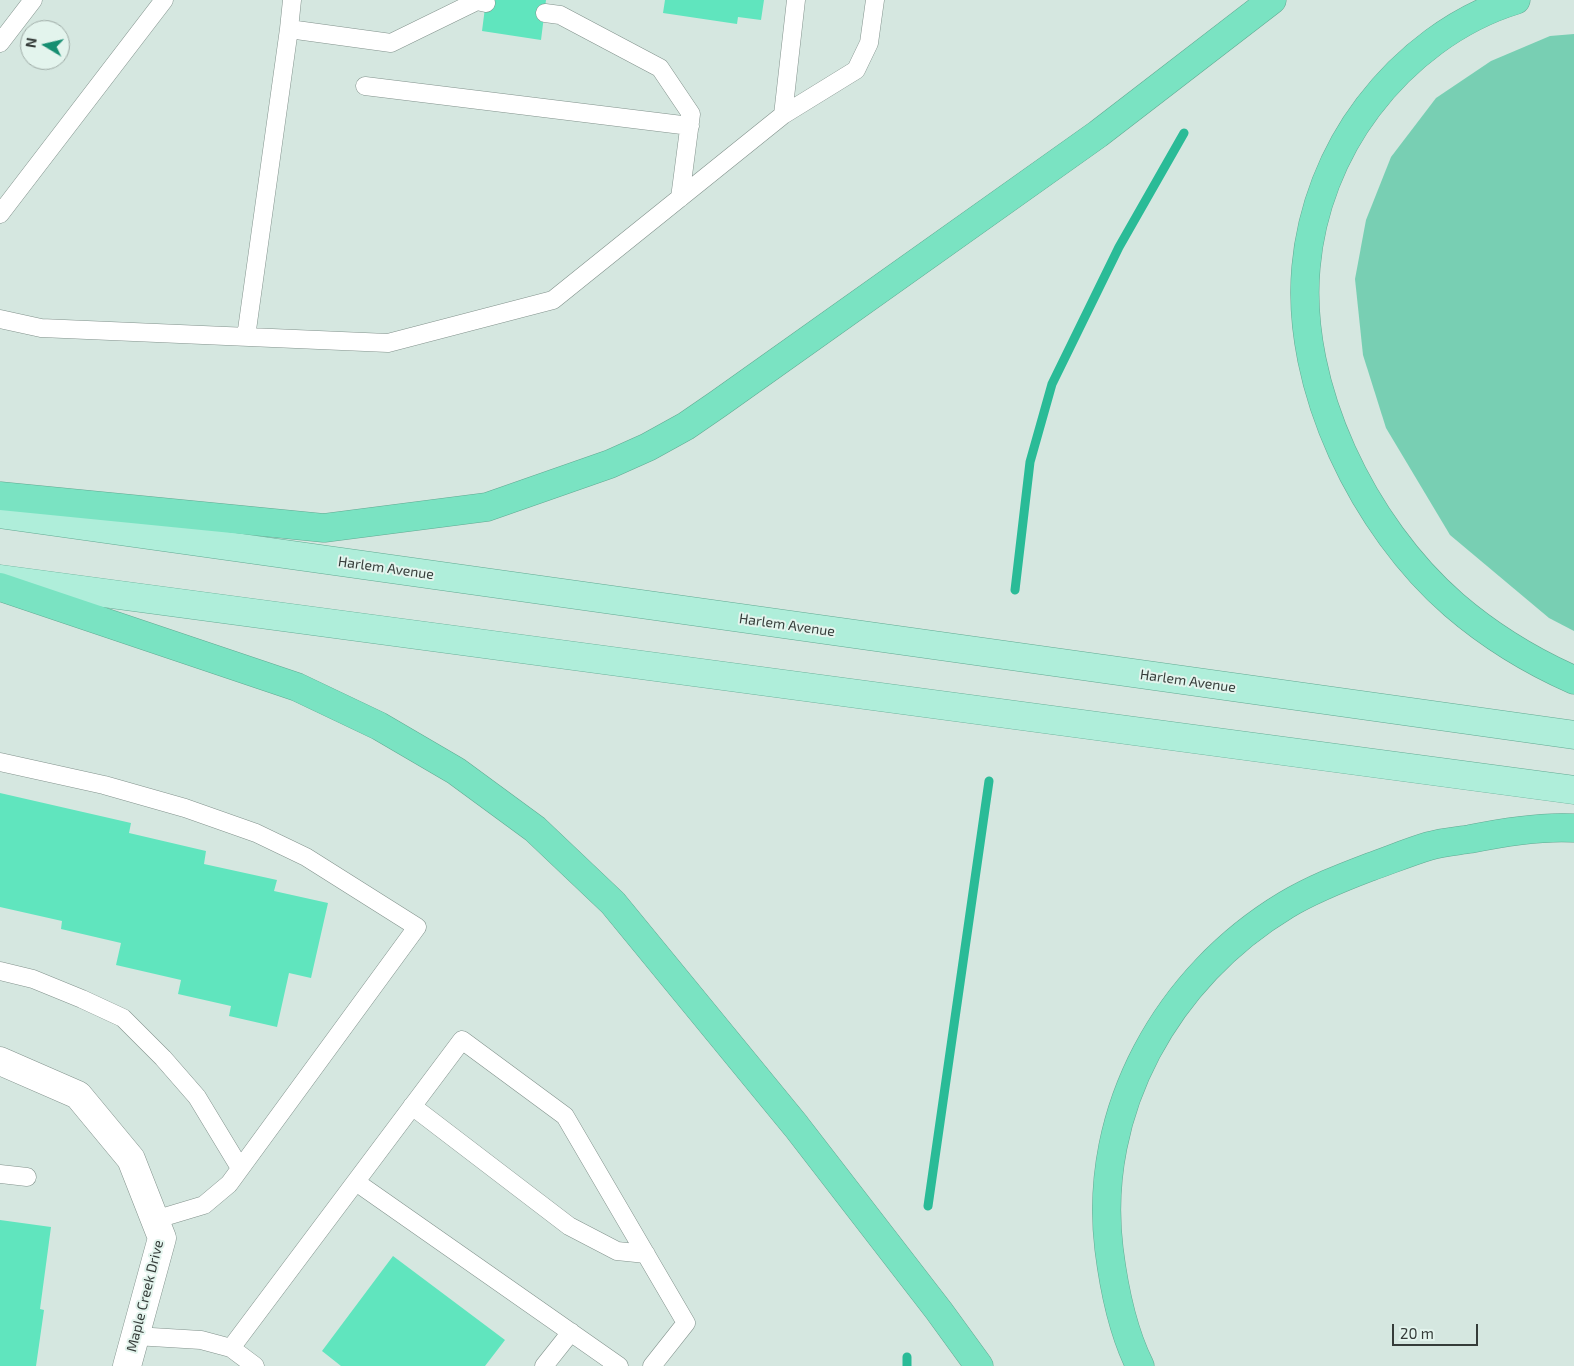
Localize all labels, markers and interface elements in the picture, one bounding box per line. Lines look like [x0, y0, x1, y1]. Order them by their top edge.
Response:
north arrow [20, 20, 70, 70]
text: N [21, 36, 40, 49]
street label: Harlem Avenue [337, 553, 435, 583]
street label: Harlem Avenue [738, 610, 836, 640]
street label: Harlem Avenue [1139, 666, 1237, 696]
street label: Maple Creek Drive [123, 1238, 167, 1354]
scale bar [1394, 1314, 1480, 1346]
text: 20 m [1400, 1324, 1434, 1342]

